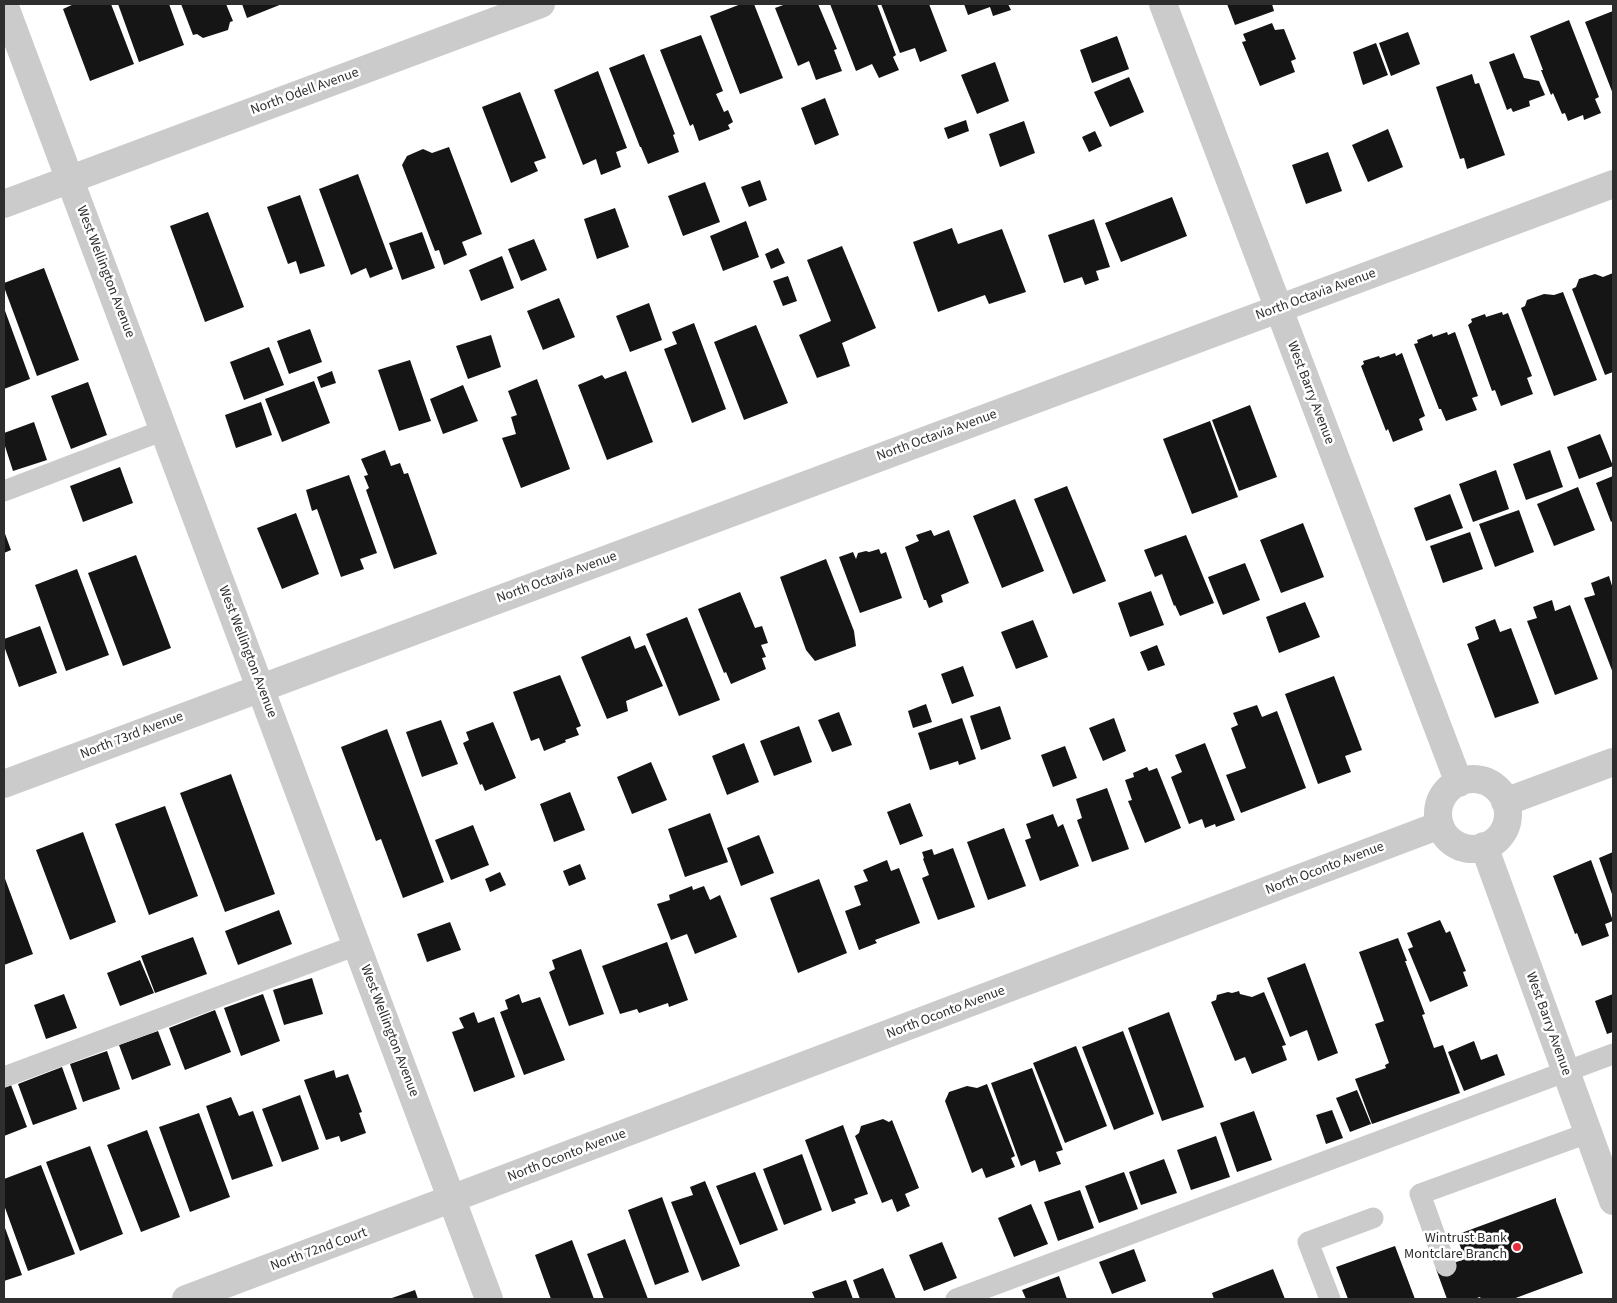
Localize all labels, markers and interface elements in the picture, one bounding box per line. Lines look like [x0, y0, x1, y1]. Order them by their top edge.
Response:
street label: North Odell Avenue [249, 65, 361, 119]
street label: West Wellington Avenue [72, 204, 138, 340]
street label: North Octavia Avenue [1254, 265, 1378, 325]
street label: West Barry Avenue [1283, 339, 1337, 447]
street label: North Octavia Avenue [875, 406, 999, 466]
street label: North Octavia Avenue [495, 548, 619, 608]
street label: West Wellington Avenue [214, 584, 280, 720]
street label: North 73rd Avenue [78, 709, 186, 763]
street label: North Oconto Avenue [1263, 839, 1387, 899]
street label: West Wellington Avenue [356, 963, 422, 1099]
street label: West Barry Avenue [1521, 970, 1575, 1078]
street label: North Oconto Avenue [884, 983, 1008, 1043]
street label: North Oconto Avenue [505, 1126, 629, 1186]
street label: North 72nd Court [268, 1225, 370, 1275]
place label: Wintrust Bank Montclare Branch [1404, 1231, 1507, 1264]
marker: Wintrust Bank Montclare Branch [1511, 1241, 1523, 1253]

